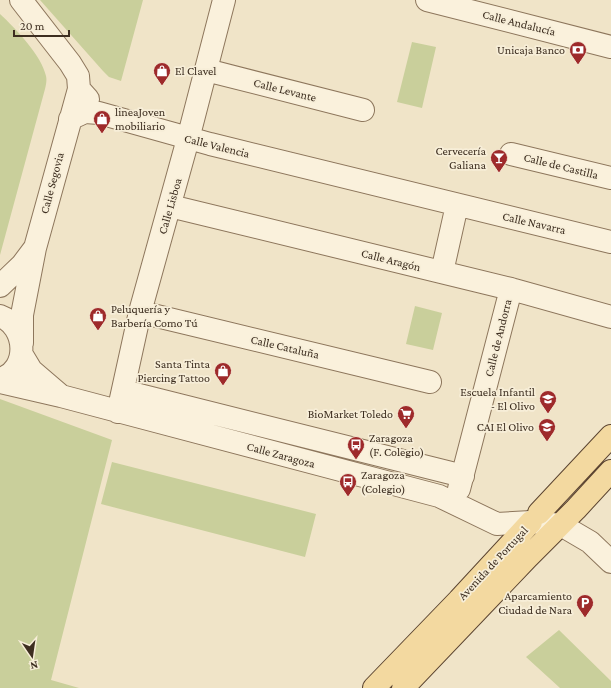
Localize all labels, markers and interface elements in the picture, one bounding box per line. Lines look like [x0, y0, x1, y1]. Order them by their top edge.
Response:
street label: Calle Andalucía [481, 7, 557, 39]
scale bar [14, 12, 69, 38]
text: 20 m [20, 19, 45, 33]
bank icon: Unicaja Banco [568, 40, 588, 65]
place label: Unicaja Banco [497, 43, 565, 57]
shop icon: El Clavel [152, 61, 172, 86]
place label: El Clavel [175, 64, 217, 78]
street label: Calle Levante [252, 75, 318, 105]
place label: lineaJoven mobiliario [115, 105, 166, 133]
shop icon: lineaJoven mobiliario [92, 109, 112, 134]
street label: Calle Valencia [183, 131, 252, 161]
place label: Cervecería Galiana [436, 144, 486, 172]
bar icon: Cervecería Galiana [489, 148, 509, 173]
street label: Calle Segovia [37, 150, 67, 215]
street label: Calle de Castilla [522, 150, 600, 182]
street label: Calle Lisboa [155, 176, 185, 236]
street label: Calle Navarra [501, 209, 567, 237]
street label: Calle Aragón [360, 246, 423, 274]
street label: Calle de Andorra [482, 297, 515, 378]
place label: Peluquería y Barbería Como Tú [111, 302, 198, 330]
shop icon: Peluquería y Barbería Como Tú [88, 306, 108, 331]
street label: Calle Cataluña [249, 332, 321, 362]
place label: Santa Tinta Piercing Tattoo [137, 357, 210, 385]
shop icon: Santa Tinta Piercing Tattoo [213, 361, 233, 386]
place label: Escuela Infantil - El Olivo [460, 385, 535, 413]
school or university icon: Escuela Infantil - El Olivo [538, 389, 558, 414]
supermarket icon: BioMarket Toledo [396, 404, 416, 429]
place label: BioMarket Toledo [308, 407, 393, 421]
school or university icon: CAI El Olivo [537, 417, 557, 442]
place label: CAI El Olivo [477, 420, 534, 434]
place label: Zaragoza (F. Colegio) [369, 431, 424, 459]
bus stop icon: Zaragoza (F. Colegio) [346, 435, 366, 460]
street label: Calle Zaragoza [245, 439, 317, 471]
place label: Zaragoza (Colegio) [361, 468, 406, 496]
bus stop icon: Zaragoza (Colegio) [338, 472, 358, 497]
street label: Avenida de Portugal [455, 523, 531, 603]
place label: Aparcamiento Ciudad de Nara [498, 589, 572, 617]
parking icon: Aparcamiento Ciudad de Nara [575, 593, 595, 618]
north arrow [12, 636, 52, 676]
text: N [29, 659, 39, 673]

